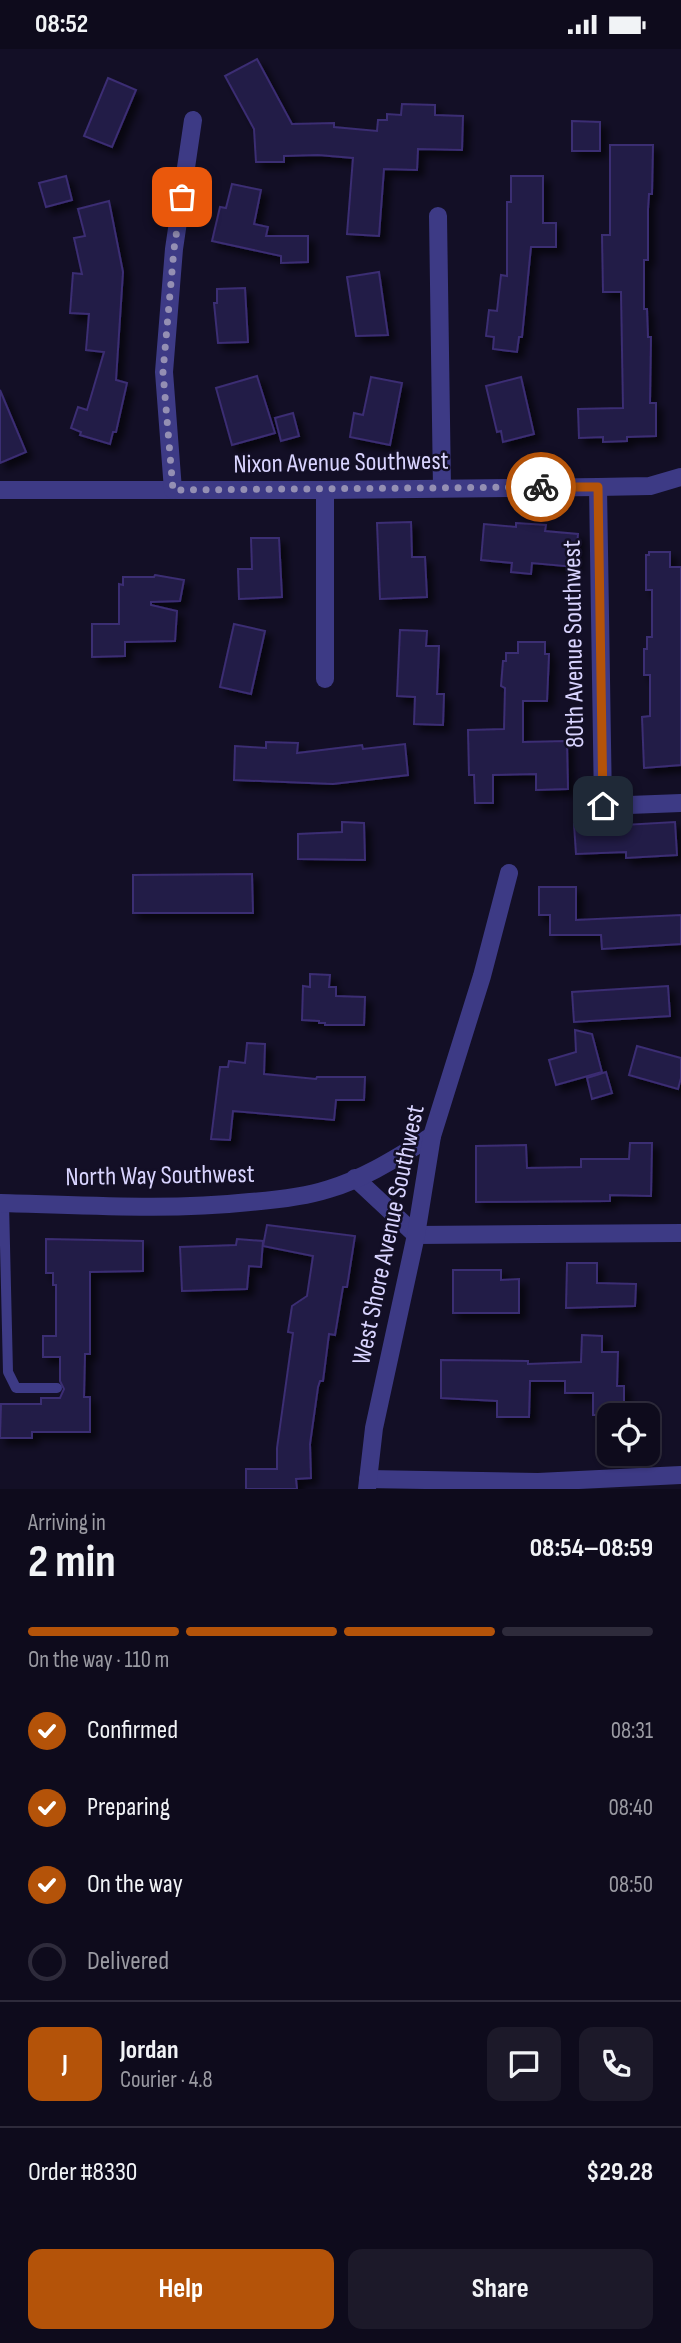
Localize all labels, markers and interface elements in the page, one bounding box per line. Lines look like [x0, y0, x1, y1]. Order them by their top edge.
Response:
text: 08:52 [35, 9, 88, 40]
pin [152, 167, 212, 227]
icon: bag [163, 178, 201, 216]
street label: Nixon Avenue Southwest [233, 446, 449, 480]
courier [506, 452, 576, 522]
icon: bike [522, 468, 560, 506]
street label: 80th Avenue Southwest [557, 540, 591, 748]
pin [573, 776, 633, 836]
icon: home [584, 787, 622, 825]
street label: West Shore Avenue Southwest [346, 1102, 432, 1368]
street label: North Way Southwest [65, 1159, 255, 1193]
map controls [597, 1403, 660, 1466]
button: locate [597, 1403, 660, 1466]
text: Arriving in [28, 1509, 106, 1537]
text: 08:54–08:59 [530, 1533, 653, 1564]
text: 2 min [28, 1535, 116, 1590]
text: On the way · 110 m [28, 1646, 169, 1674]
icon: check [28, 1712, 66, 1750]
text: Confirmed [87, 1715, 178, 1746]
text: 08:31 [611, 1717, 653, 1745]
icon: check [28, 1789, 66, 1827]
text: Preparing [87, 1792, 170, 1823]
text: 08:40 [608, 1794, 653, 1822]
icon: check [28, 1866, 66, 1904]
text: On the way [87, 1869, 183, 1900]
text: 08:50 [609, 1871, 653, 1899]
text: Delivered [87, 1946, 169, 1977]
button: chat [487, 2027, 561, 2101]
button: phone [579, 2027, 653, 2101]
text: Jordan [120, 2035, 178, 2066]
text: J [62, 2049, 68, 2080]
text: Courier · 4.8 [120, 2066, 213, 2094]
text: Order #8330 [28, 2157, 137, 2188]
text: $29.28 [586, 2157, 653, 2188]
button: Help [28, 2249, 334, 2329]
button: Share [348, 2249, 653, 2329]

